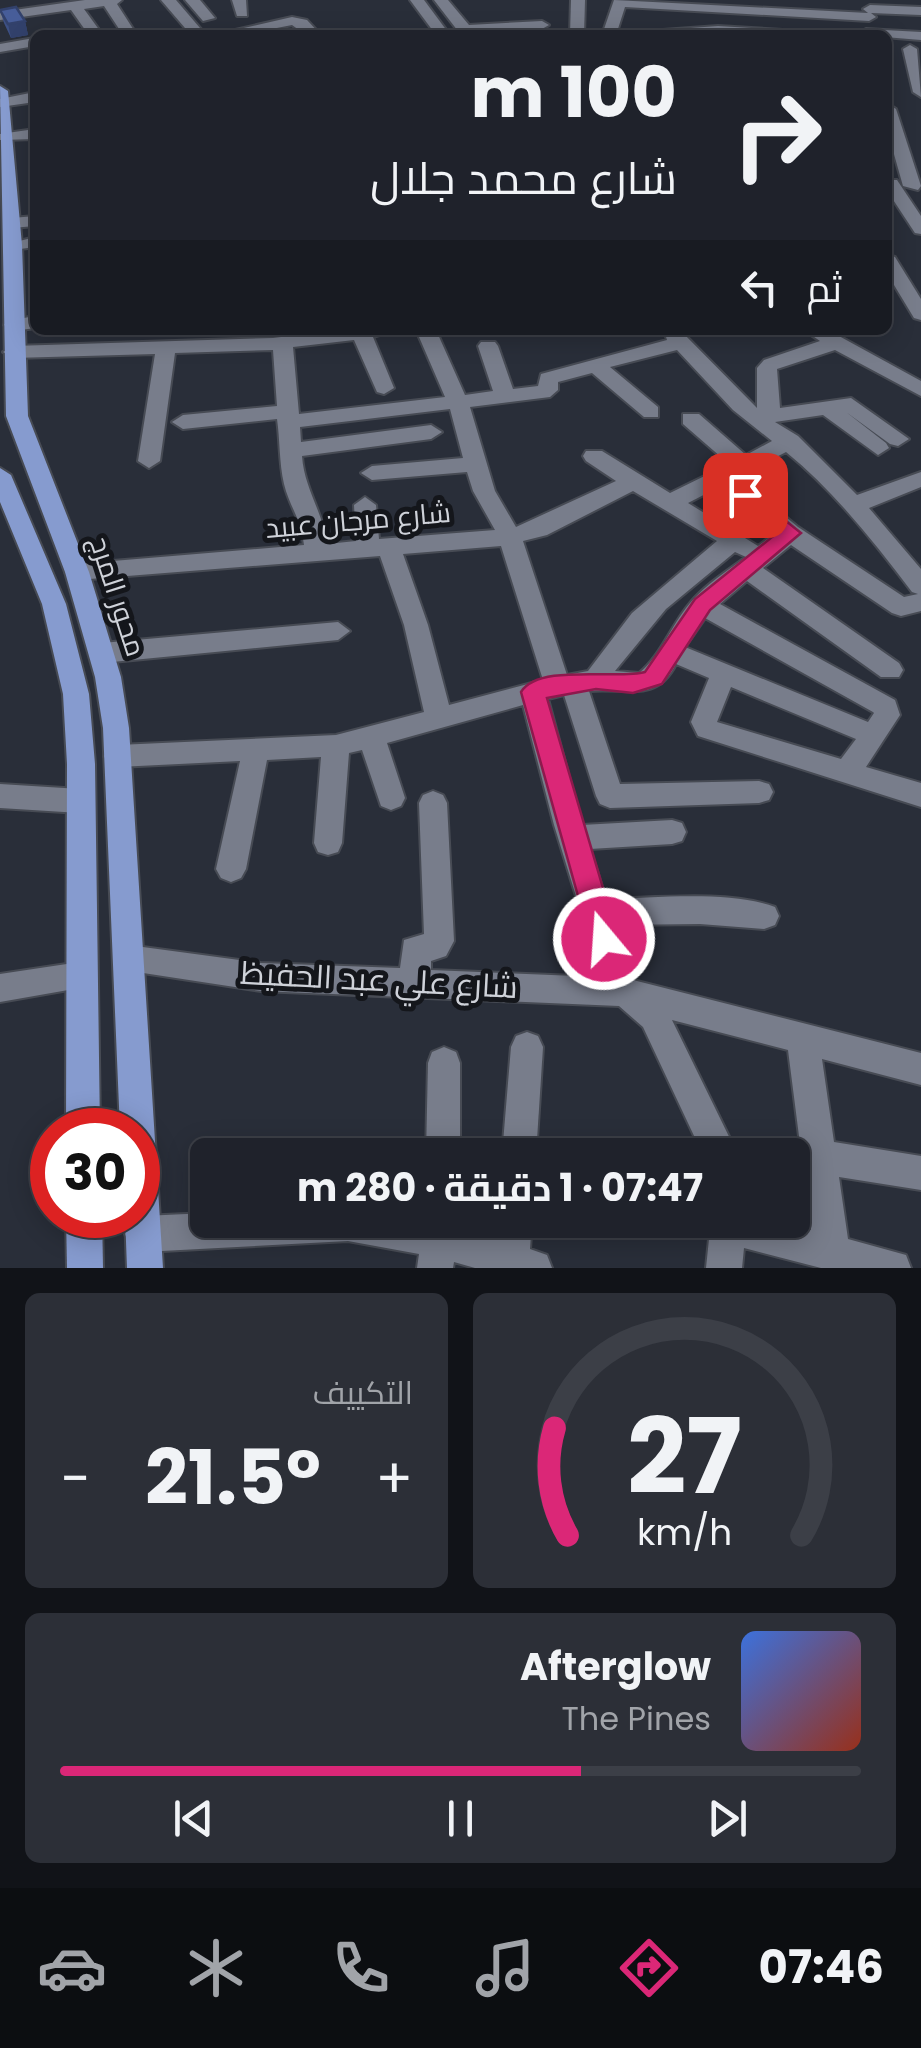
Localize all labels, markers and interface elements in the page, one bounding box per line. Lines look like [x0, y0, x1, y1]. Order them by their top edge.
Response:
text: 100 m [470, 43, 677, 142]
icon: right [712, 70, 842, 200]
text: شارع محمد جلال [370, 147, 677, 210]
icon: left [732, 260, 787, 315]
text: ثم [807, 262, 842, 315]
pin [703, 453, 788, 538]
icon: arrive [718, 468, 773, 523]
street label: شارع مرجان عبيد [264, 493, 452, 548]
street label: محور المرج [80, 531, 155, 661]
position arrow [552, 887, 656, 991]
street label: شارع علي عبد الحفيظ [239, 950, 519, 1012]
speed limit sign: 30 [30, 1108, 160, 1238]
text: 07:47 · 1 دقيقة · 280 m [297, 1161, 703, 1214]
text: التكييف [313, 1370, 413, 1415]
text: 27 [627, 1384, 742, 1529]
text: 21.5° [145, 1425, 321, 1530]
text: − [60, 1440, 90, 1517]
text: + [375, 1440, 413, 1517]
text: km/h [637, 1507, 732, 1558]
text: Afterglow [520, 1640, 711, 1693]
text: The Pines [561, 1696, 711, 1741]
icon: previous [166, 1791, 221, 1846]
icon: pause [433, 1791, 488, 1846]
icon: next [700, 1791, 755, 1846]
icon: car [37, 1933, 107, 2003]
icon: climate [181, 1933, 251, 2003]
icon: phone [326, 1933, 396, 2003]
icon: music [470, 1933, 540, 2003]
icon: directions [614, 1933, 684, 2003]
text: 07:46 [759, 1936, 884, 1999]

